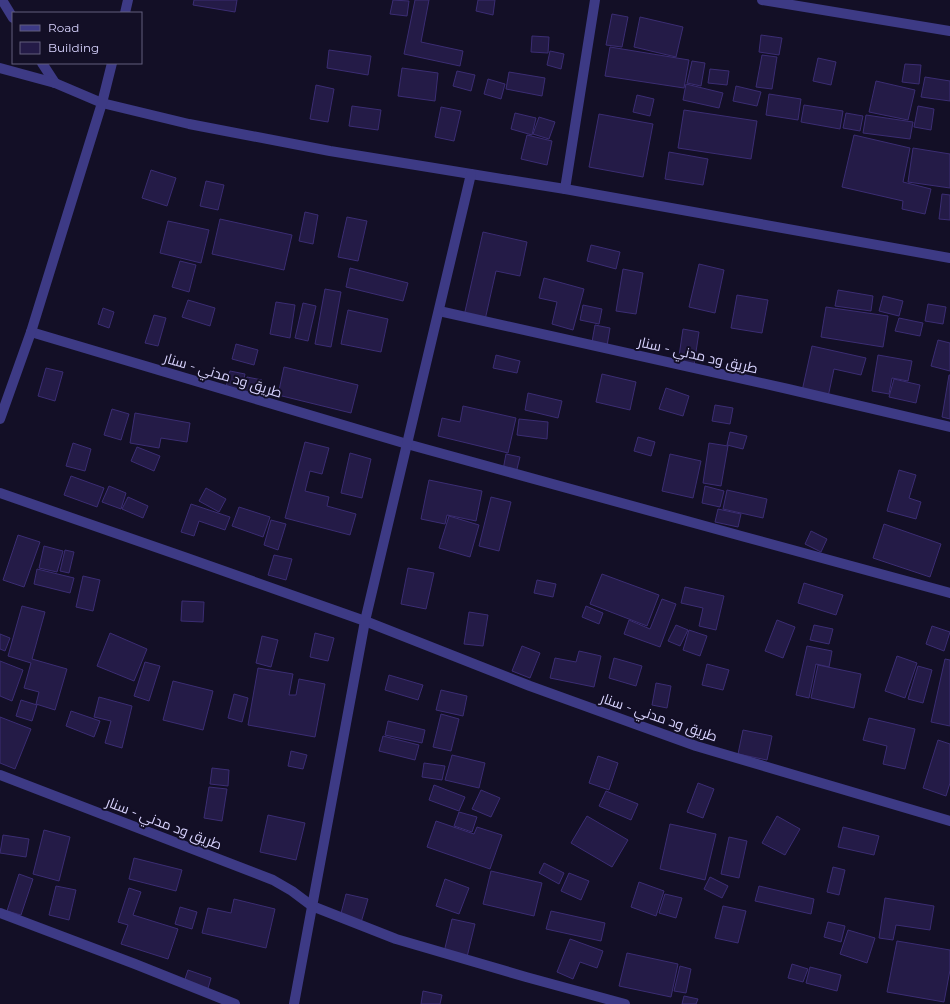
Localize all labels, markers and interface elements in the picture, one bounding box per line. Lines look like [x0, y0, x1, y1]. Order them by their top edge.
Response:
legend [12, 12, 142, 64]
text: Road [48, 20, 79, 35]
text: Building [48, 40, 99, 55]
street label: طريق ود مدني - سنار [635, 332, 760, 380]
street label: طريق ود مدني - سنار [160, 348, 284, 404]
street label: طريق ود مدني - سنار [596, 688, 720, 748]
street label: طريق ود مدني - سنار [102, 792, 224, 856]

